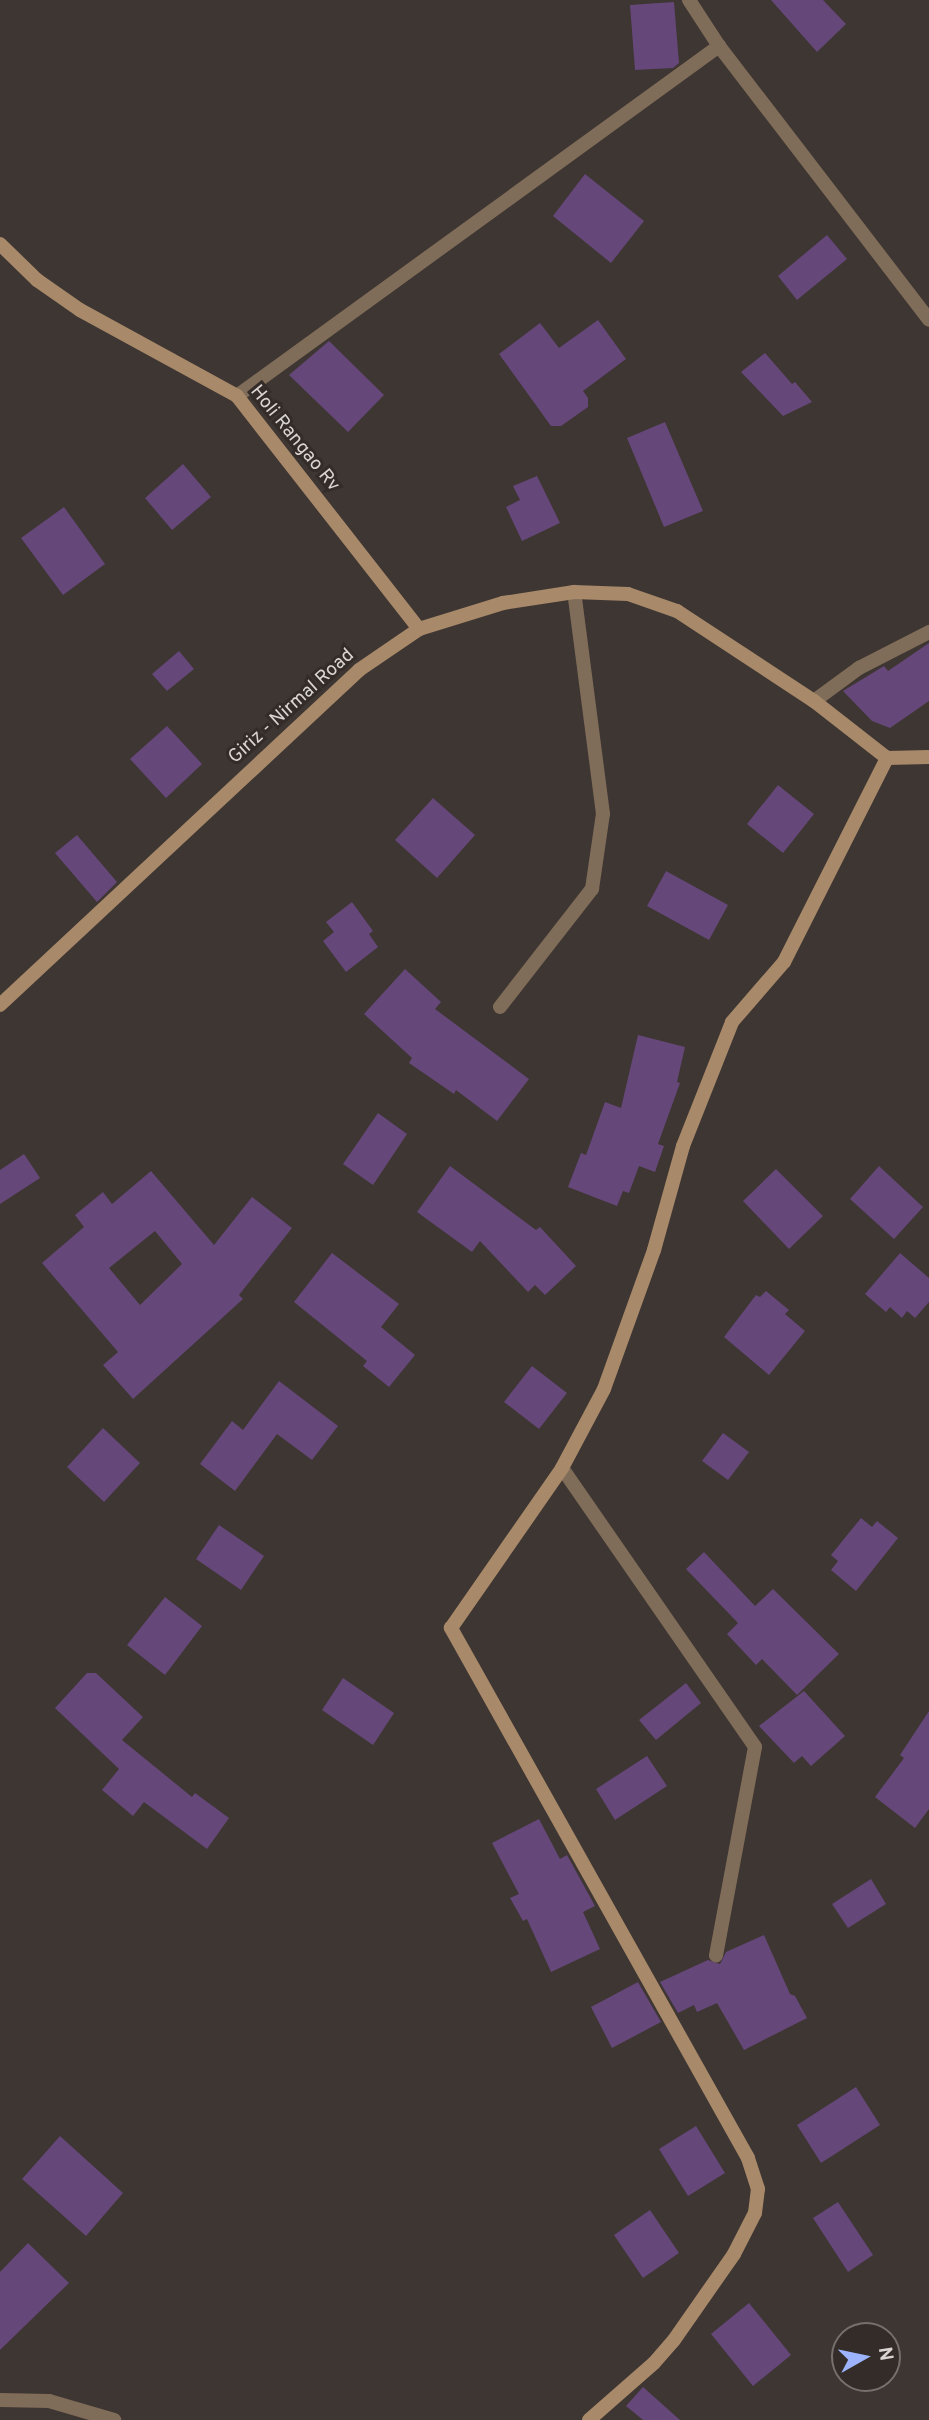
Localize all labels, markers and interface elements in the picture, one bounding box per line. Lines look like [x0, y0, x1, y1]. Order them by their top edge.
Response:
street label: Holi Rangao Rv [244, 381, 344, 497]
street label: Giriz - Nirmal Road [224, 645, 360, 769]
north arrow [831, 2322, 901, 2392]
text: N [872, 2345, 898, 2363]

